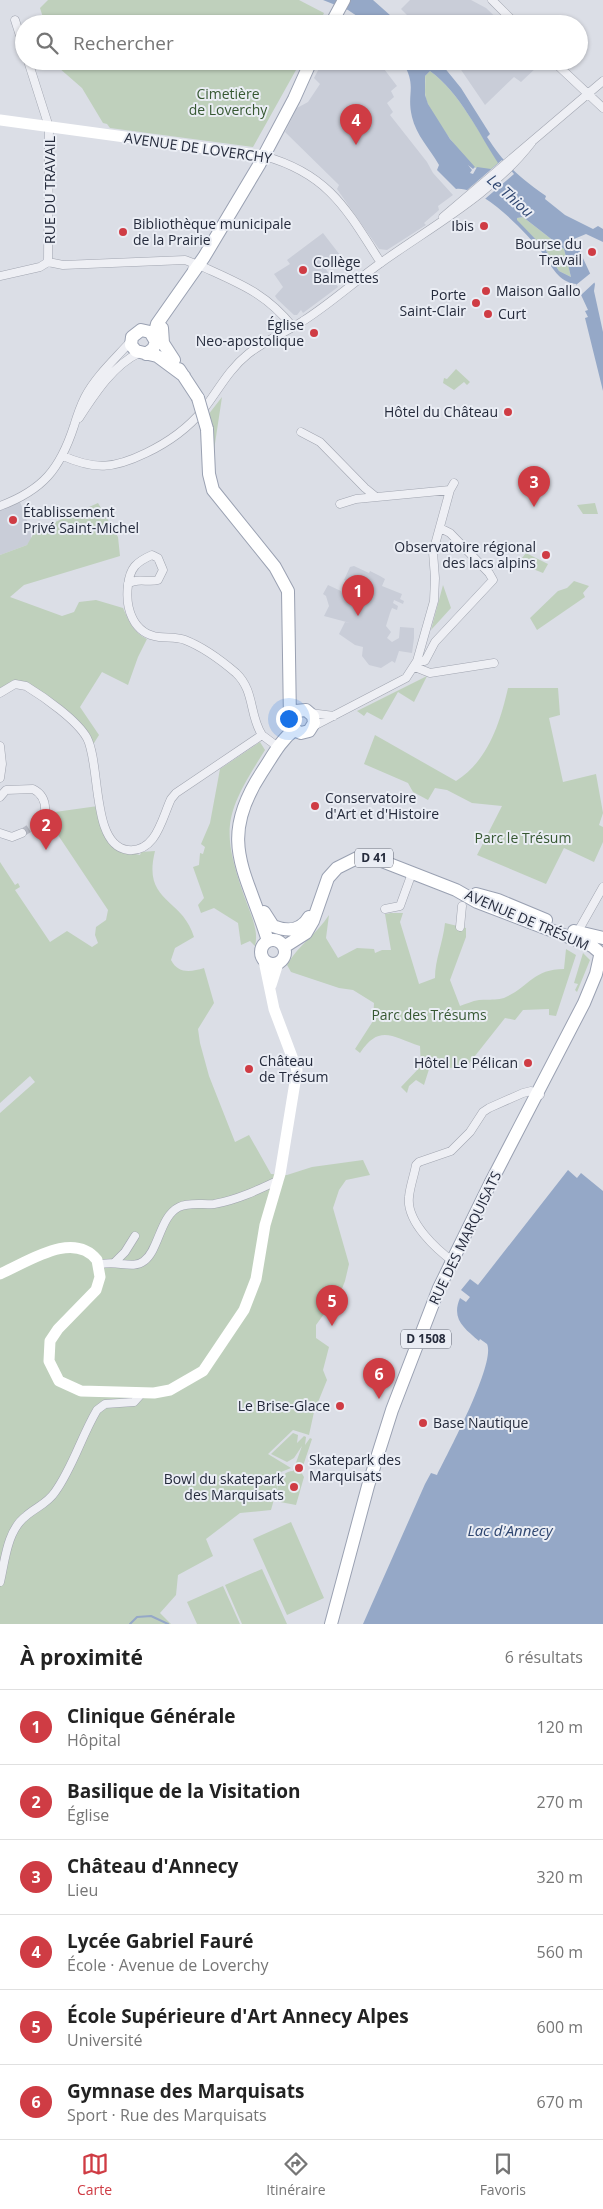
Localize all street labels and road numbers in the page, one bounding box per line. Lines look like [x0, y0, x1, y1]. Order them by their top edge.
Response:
street label: AVENUE DE LOVERCHY [123, 128, 273, 167]
street label: RUE DU TRAVAIL [40, 136, 59, 244]
road number: D 41 [355, 848, 393, 868]
street label: AVENUE DE TRÉSUM [462, 885, 592, 954]
street label: RUE DES MARQUISATS [424, 1168, 505, 1308]
road number: D 1508 [401, 1330, 451, 1348]

